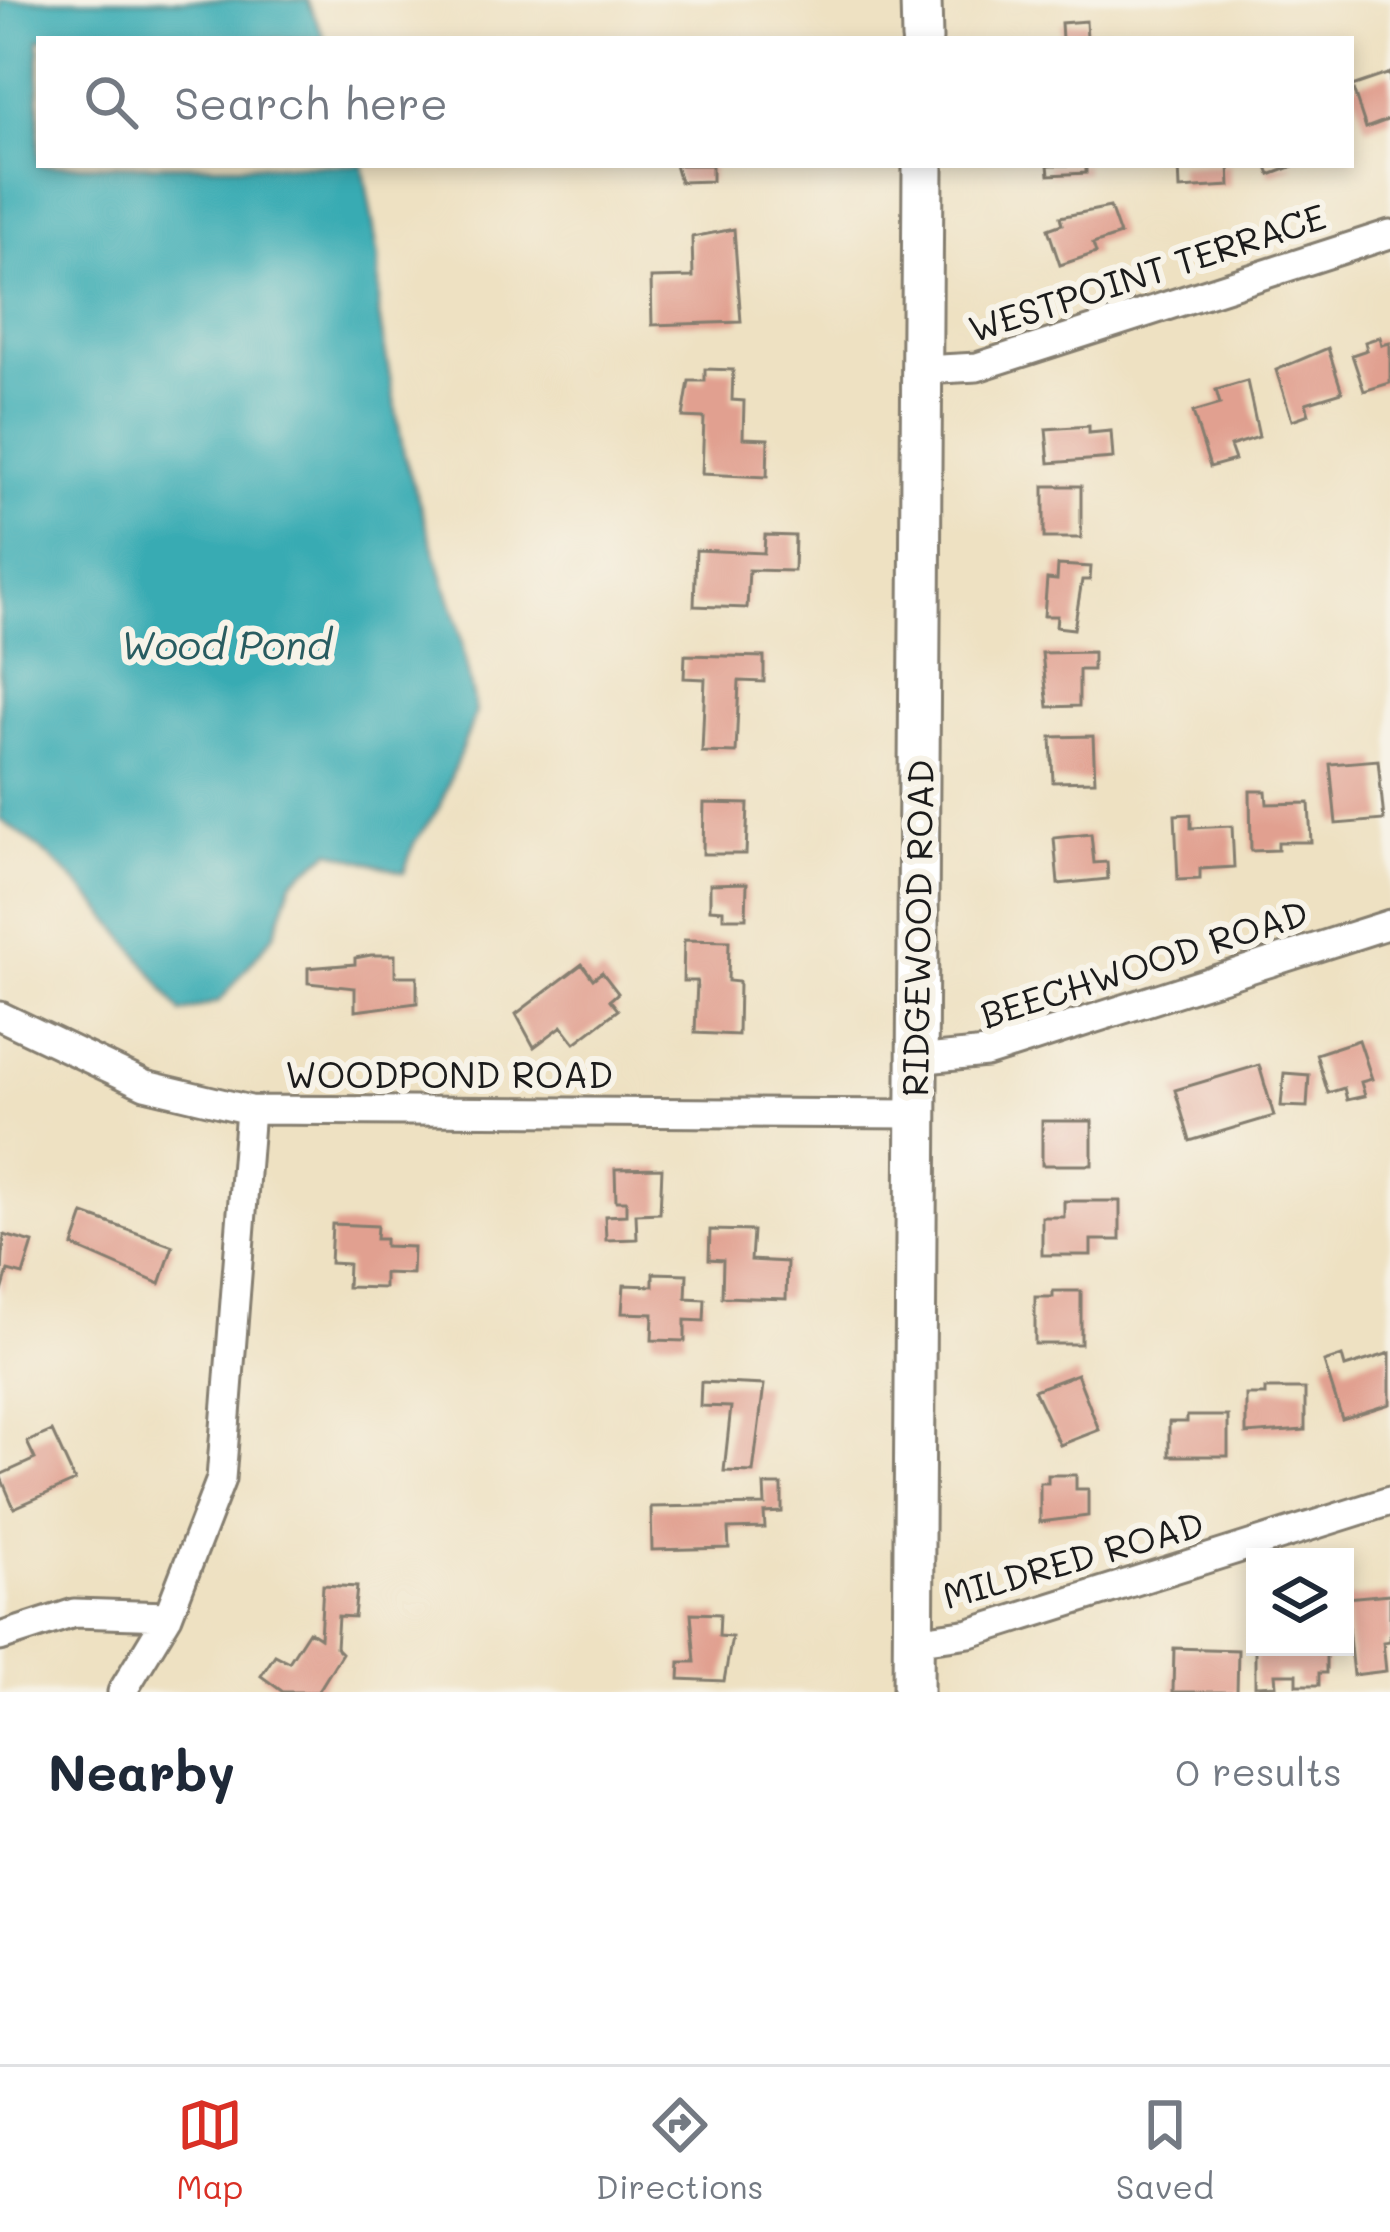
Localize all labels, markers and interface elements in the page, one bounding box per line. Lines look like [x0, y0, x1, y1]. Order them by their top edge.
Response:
search box [36, 36, 1354, 168]
icon: search [78, 69, 144, 135]
text: Search here [174, 73, 448, 131]
street label: WESTPOINT TERRACE [962, 192, 1331, 352]
water label: Wood Pond [121, 618, 334, 669]
street label: RIDGEWOOD ROAD [890, 759, 943, 1097]
street label: BEECHWOOD ROAD [974, 888, 1313, 1038]
street label: WOODPOND ROAD [285, 1050, 613, 1097]
street label: MILDRED ROAD [937, 1499, 1209, 1618]
map controls [1246, 1548, 1354, 1656]
button: layers [1246, 1548, 1354, 1656]
text: Nearby [48, 1737, 235, 1804]
text: 0 results [1176, 1745, 1342, 1796]
tab: Map [176, 2092, 243, 2207]
tab: Directions [596, 2092, 763, 2207]
tab: Saved [1116, 2092, 1214, 2207]

